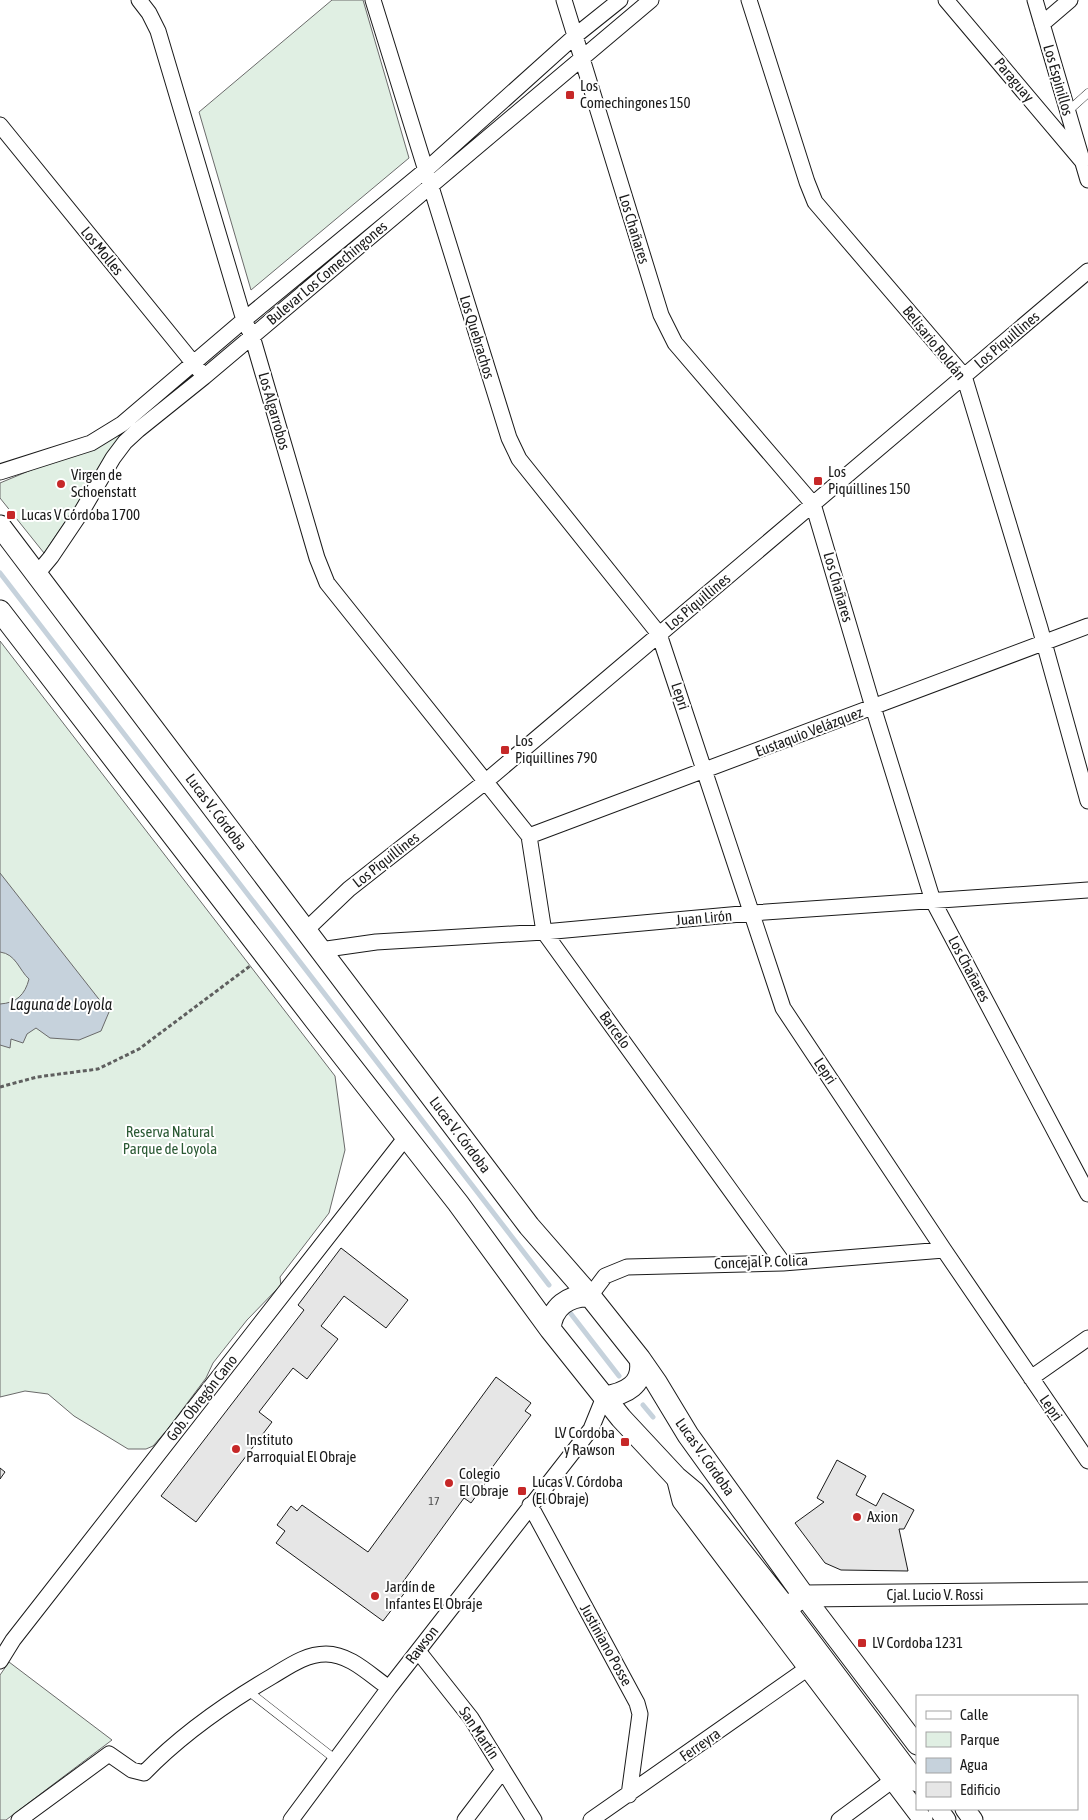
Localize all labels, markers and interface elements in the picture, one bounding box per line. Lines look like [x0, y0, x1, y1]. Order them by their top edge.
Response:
street label: Los Espinillos [1040, 42, 1077, 117]
street label: Paraguay [991, 54, 1038, 105]
place label: Los Comechingones 150 [580, 77, 691, 111]
marker: Los Comechingones 150 [564, 89, 576, 101]
street label: Los Chañares [616, 192, 653, 266]
street label: Bulevar Los Comechingones [263, 217, 390, 328]
street label: Los Molles [78, 223, 127, 278]
street label: Los Quebrachos [457, 293, 498, 381]
street label: Belisario Roldán [899, 302, 969, 383]
street label: Los Piquillines [971, 308, 1043, 372]
street label: Los Algarrobos [255, 370, 294, 452]
place label: Los Piquillines 150 [828, 463, 910, 497]
place label: Virgen de Schoenstatt [71, 466, 137, 500]
marker: Los Piquillines 150 [812, 475, 824, 487]
marker: Virgen de Schoenstatt [55, 478, 67, 490]
place label: Lucas V Córdoba 1700 [21, 506, 140, 523]
marker: Lucas V Córdoba 1700 [5, 509, 17, 521]
street label: Los Chañares [820, 550, 857, 624]
street label: Los Piquillines [662, 570, 734, 634]
street label: Lepri [668, 680, 693, 712]
street label: Eustaquio Velázquez [753, 703, 865, 760]
place label: Los Piquillines 790 [515, 732, 597, 766]
marker: Los Piquillines 790 [499, 744, 511, 756]
street label: Lucas V. Córdoba [182, 770, 251, 853]
street label: Los Piquillines [349, 828, 422, 891]
street label: Juan Lirón [675, 907, 733, 928]
street label: Los Chañares [945, 933, 994, 1005]
water label: Laguna de Loyola [10, 995, 113, 1014]
street label: Barcelo [596, 1008, 635, 1052]
street label: Lepri [811, 1055, 840, 1087]
street label: Lucas V. Córdoba [426, 1093, 495, 1176]
park label: Reserva Natural Parque de Loyola [123, 1123, 217, 1157]
street label: Concejal P. Colica [714, 1251, 808, 1272]
street label: Gob. Obregón Cano [163, 1351, 240, 1444]
street label: Lepri [1037, 1392, 1066, 1424]
street label: Lucas V. Córdoba [672, 1415, 738, 1499]
place label: LV Cordoba y Rawson [554, 1424, 615, 1458]
place label: Instituto Parroquial El Obraje [246, 1431, 357, 1465]
marker: LV Cordoba y Rawson [619, 1436, 631, 1448]
marker: Instituto Parroquial El Obraje [230, 1443, 242, 1455]
place label: Colegio El Obraje [459, 1465, 509, 1499]
place label: Lucas V. Córdoba (El Obraje) [532, 1473, 623, 1507]
marker: Colegio El Obraje [443, 1477, 455, 1489]
marker: Lucas V. Córdoba (El Obraje) [516, 1485, 528, 1497]
house number: 17 [428, 1494, 440, 1508]
place label: Axion [867, 1508, 898, 1525]
marker: Axion [851, 1511, 863, 1523]
place label: Jardín de Infantes El Obraje [385, 1578, 483, 1612]
street label: Cjal. Lucio V. Rossi [886, 1586, 984, 1603]
marker: Jardín de Infantes El Obraje [369, 1590, 381, 1602]
street label: Justiniano Posse [577, 1601, 636, 1689]
street label: Rawson [402, 1622, 442, 1667]
place label: LV Cordoba 1231 [872, 1634, 963, 1651]
marker: LV Cordoba 1231 [856, 1637, 868, 1649]
legend [916, 1695, 1078, 1810]
street label: San Martín [456, 1704, 503, 1762]
text: Calle [960, 1706, 989, 1723]
street label: Ferreyra [676, 1725, 723, 1765]
text: Parque [960, 1731, 1000, 1748]
text: Agua [960, 1756, 988, 1773]
text: Edificio [960, 1781, 1001, 1798]

